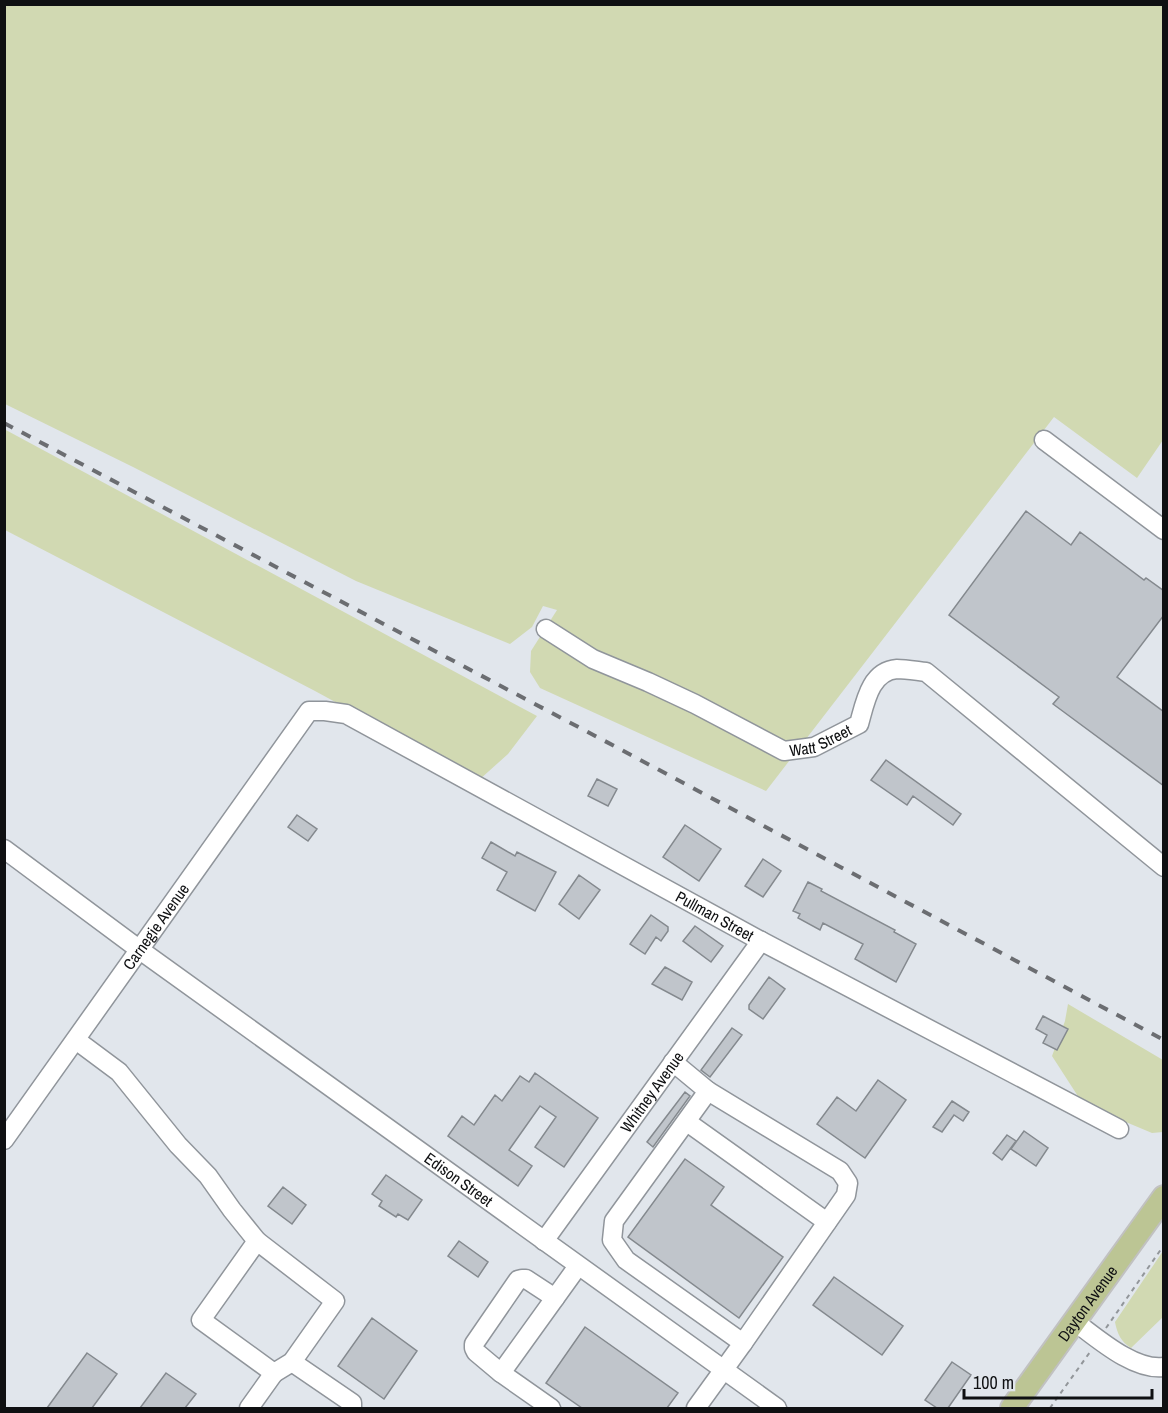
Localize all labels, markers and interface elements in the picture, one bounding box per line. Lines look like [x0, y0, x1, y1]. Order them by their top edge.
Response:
street label: Watt Street [788, 719, 855, 761]
street label: Carnegie Avenue [118, 879, 194, 974]
street label: Pullman Street [672, 885, 758, 946]
street label: Whitney Avenue [615, 1047, 689, 1137]
street label: Edison Street [420, 1147, 498, 1212]
street label: Dayton Avenue [1053, 1261, 1122, 1346]
scale bar [964, 1362, 1152, 1400]
text: 100 m [973, 1370, 1014, 1395]

